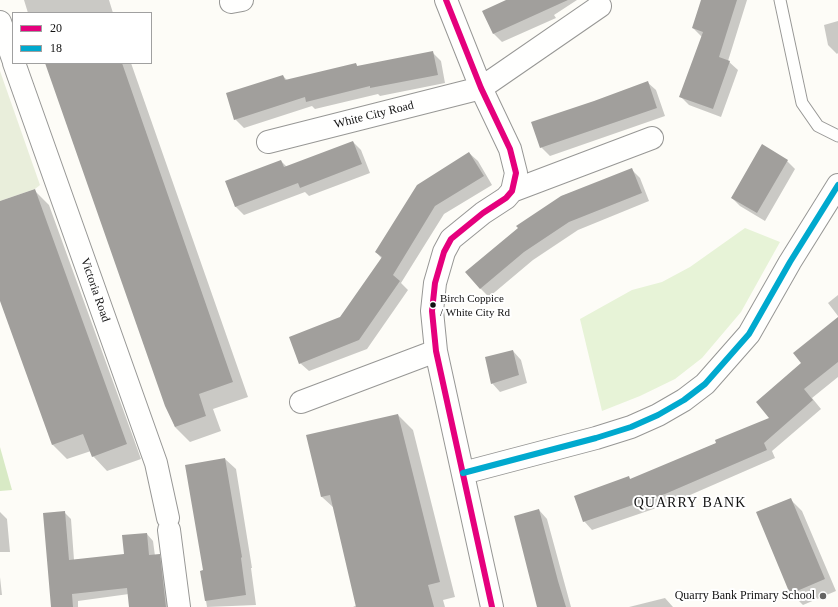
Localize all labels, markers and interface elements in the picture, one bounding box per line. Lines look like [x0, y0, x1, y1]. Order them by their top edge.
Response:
legend [12, 12, 152, 64]
text: 20 [50, 21, 62, 35]
text: 18 [50, 41, 62, 55]
street label: White City Road [333, 98, 415, 132]
street label: Victoria Road [77, 256, 113, 324]
place label: Birch Coppice / White City Rd [440, 292, 510, 318]
marker: Birch Coppice / White City Rd [428, 300, 438, 310]
district label: QUARRY BANK [634, 495, 746, 511]
place label: Quarry Bank Primary School [675, 589, 815, 603]
marker: Quarry Bank Primary School [818, 591, 828, 601]

